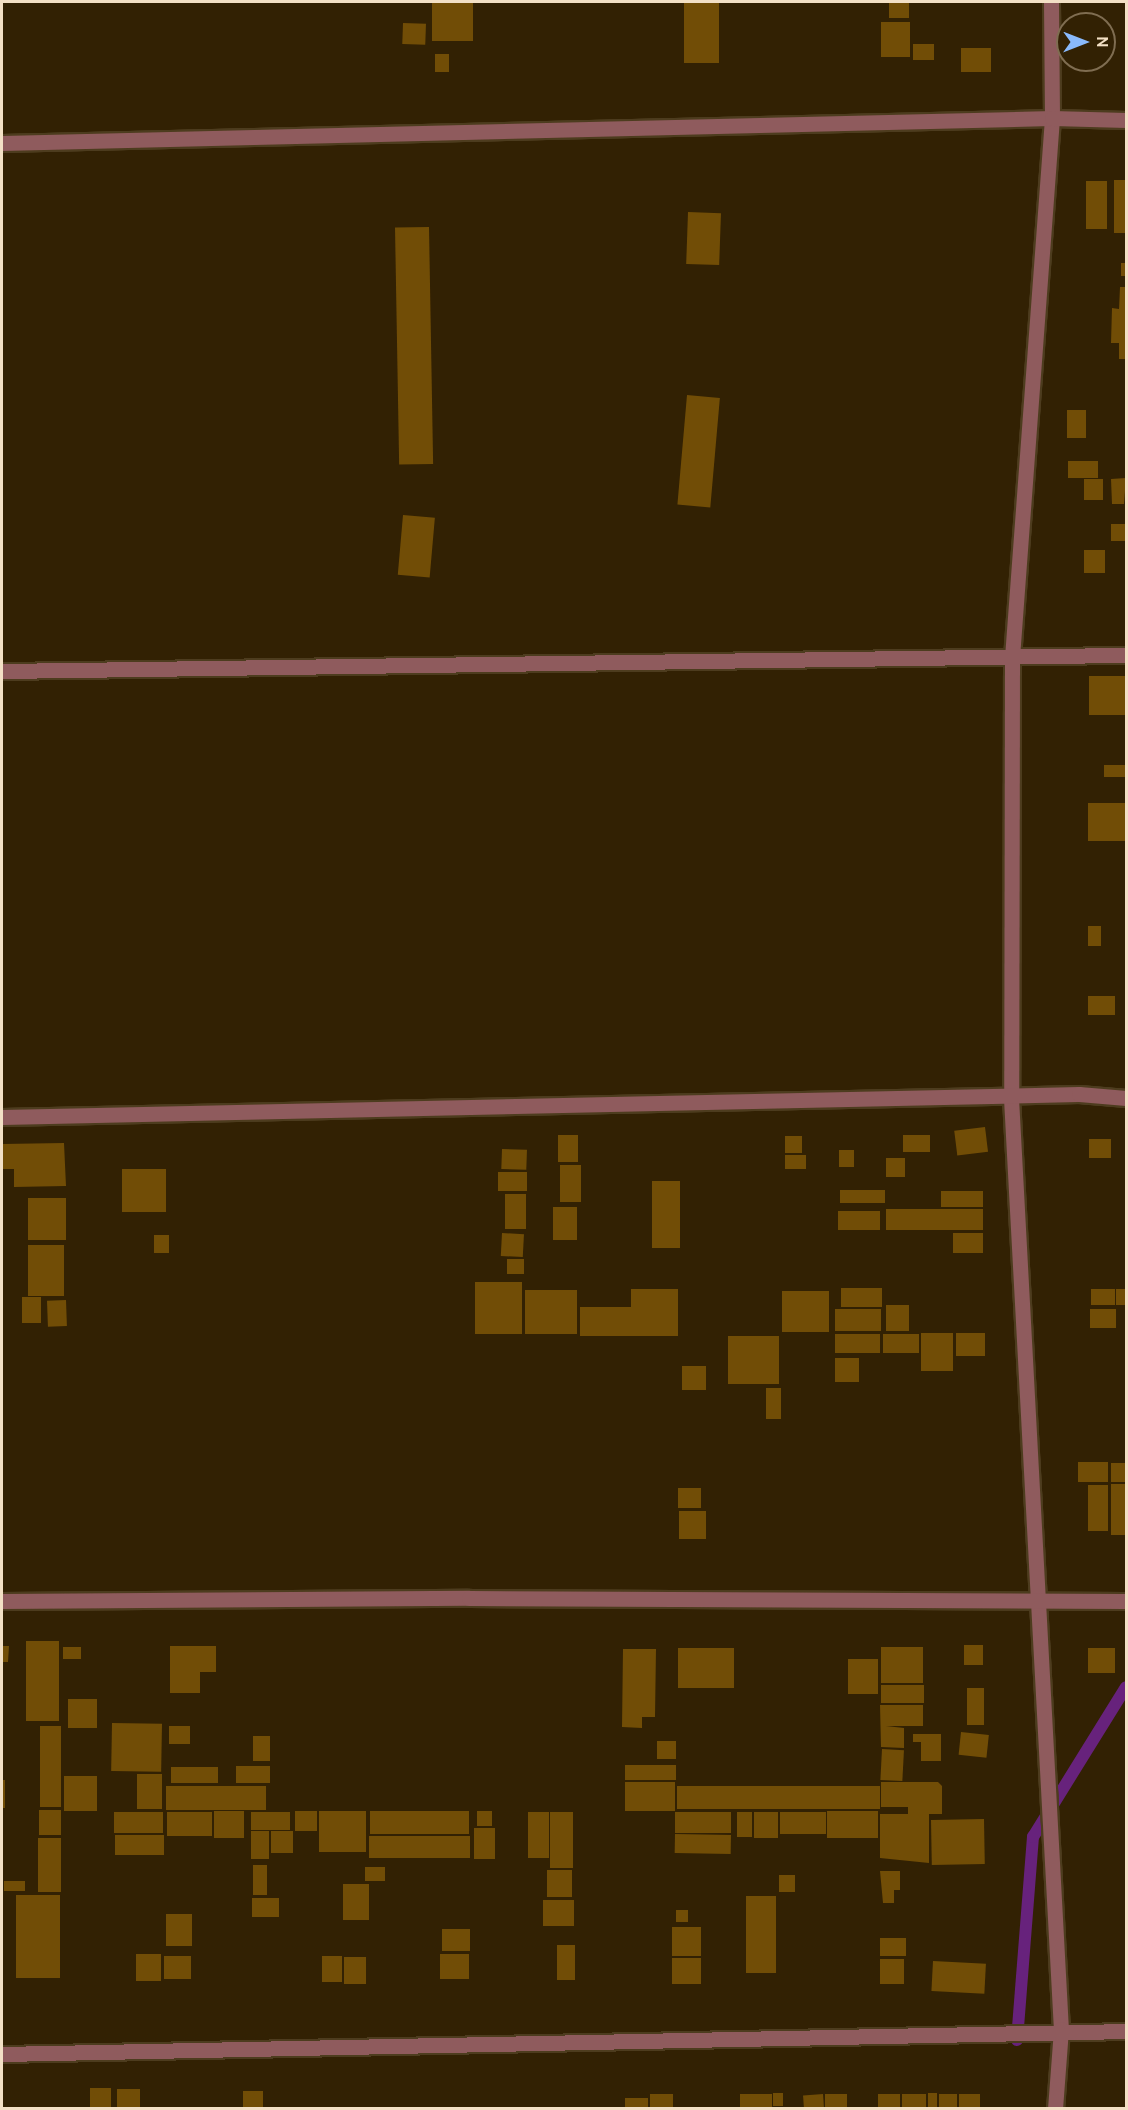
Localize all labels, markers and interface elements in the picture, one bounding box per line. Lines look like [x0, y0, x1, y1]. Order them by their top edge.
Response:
north arrow [1056, 12, 1116, 72]
text: N [1093, 36, 1112, 48]

